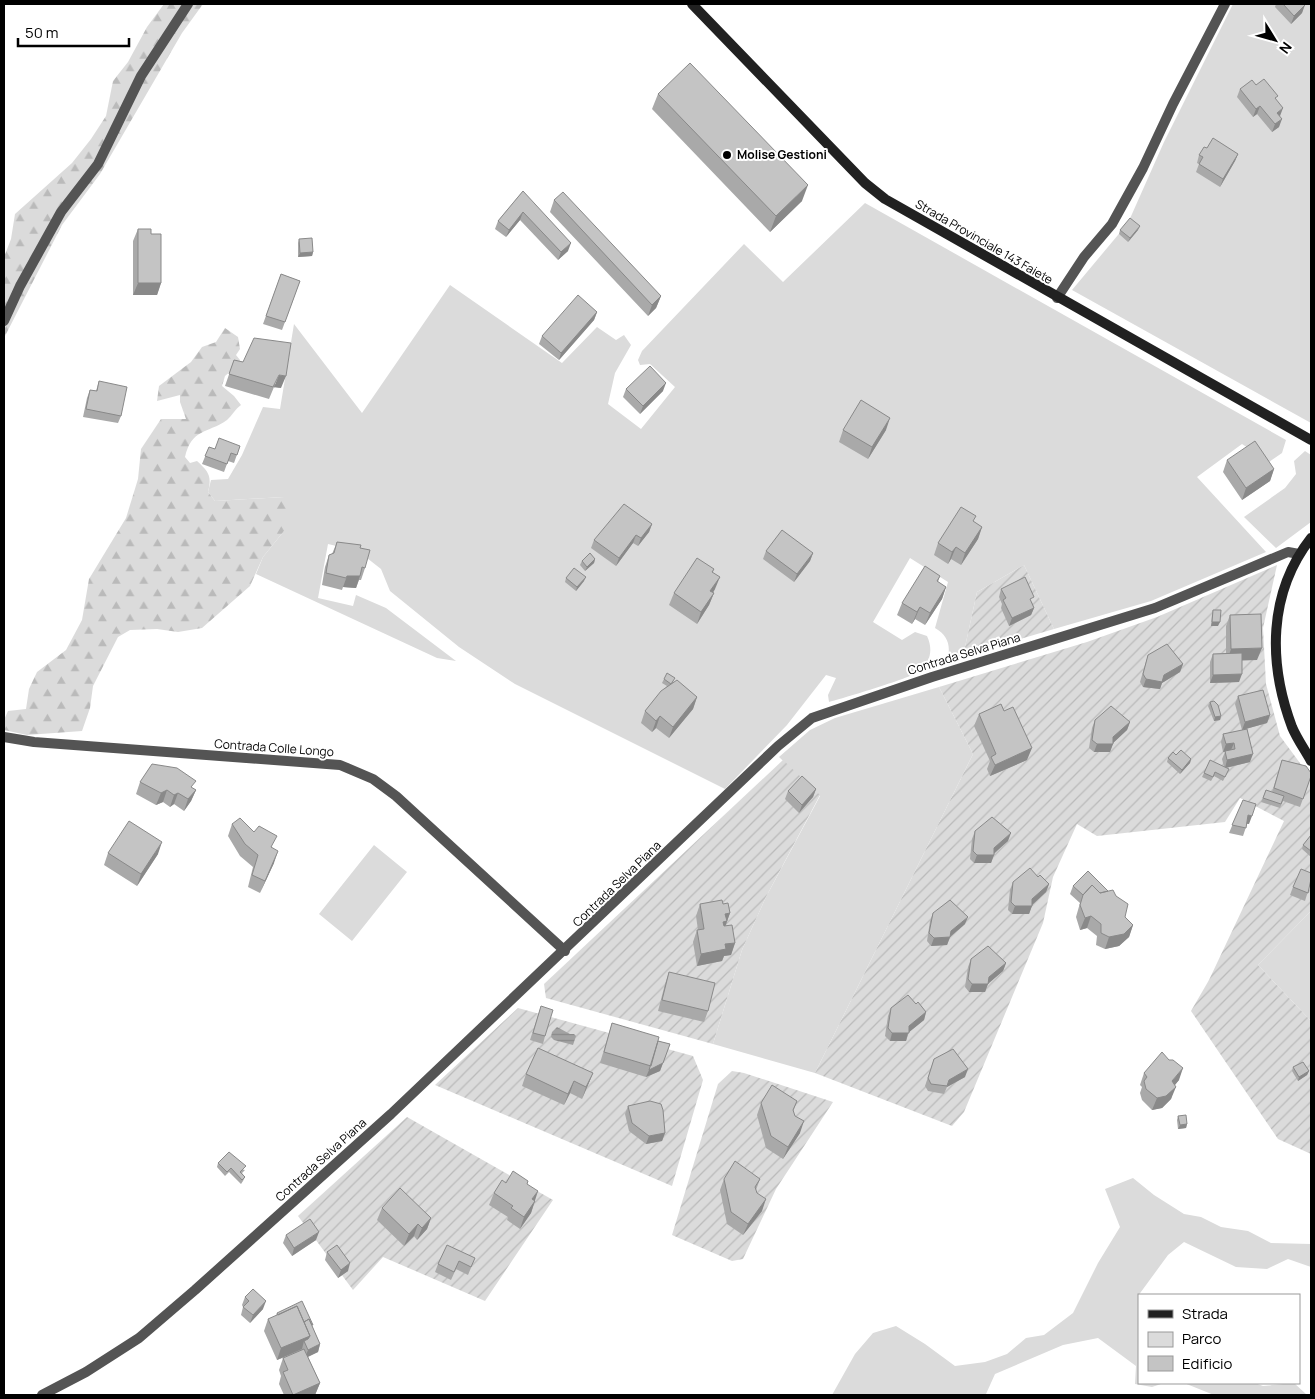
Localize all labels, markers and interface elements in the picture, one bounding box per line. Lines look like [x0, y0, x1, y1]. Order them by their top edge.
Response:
scale bar [18, 15, 129, 47]
north arrow [1250, 15, 1300, 65]
text: 50 m [25, 22, 59, 43]
text: N [1275, 38, 1296, 58]
place label: Molise Gestioni [737, 146, 827, 163]
marker: Molise Gestioni [721, 149, 733, 161]
street label: Strada Provinciale 143 Faiete [912, 195, 1056, 288]
street label: Contrada Selva Piana [905, 628, 1022, 679]
street label: Contrada Colle Longo [214, 735, 334, 760]
street label: Contrada Selva Piana [569, 837, 665, 930]
street label: Contrada Selva Piana [271, 1114, 370, 1205]
legend [1138, 1294, 1300, 1384]
text: Strada [1182, 1303, 1228, 1324]
text: Parco [1182, 1328, 1221, 1349]
text: Edificio [1182, 1353, 1233, 1374]

